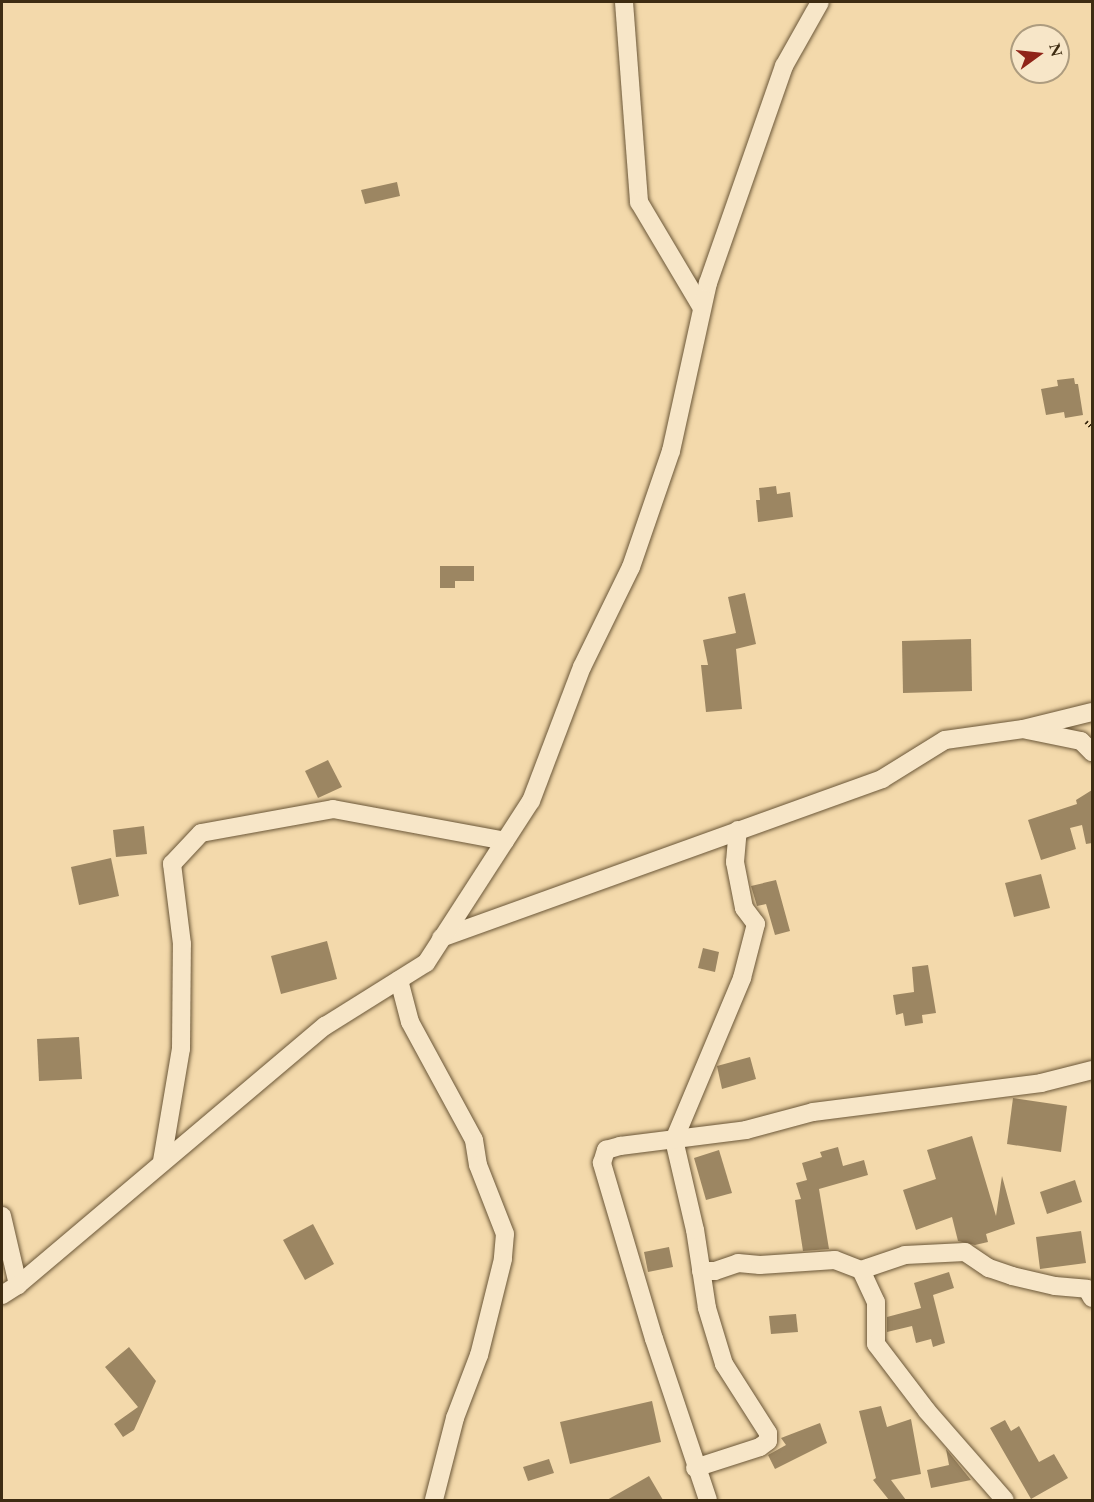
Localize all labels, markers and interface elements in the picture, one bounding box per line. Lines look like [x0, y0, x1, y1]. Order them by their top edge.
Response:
north arrow [1010, 24, 1070, 84]
text: N [1044, 41, 1068, 59]

